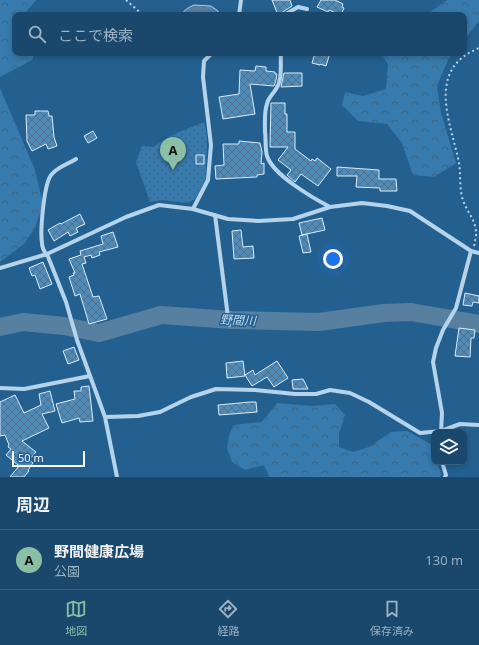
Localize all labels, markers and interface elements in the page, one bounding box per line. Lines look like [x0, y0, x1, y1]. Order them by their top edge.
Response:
search box [12, 12, 467, 56]
icon: search [26, 23, 48, 45]
text: ここで検索 [58, 25, 133, 45]
pin: A [160, 137, 186, 170]
your location [323, 249, 343, 269]
water label: 野間川 [220, 311, 258, 329]
map controls [431, 429, 467, 465]
button: layers [431, 429, 467, 465]
scale bar [12, 449, 85, 468]
text: 50 m [18, 450, 44, 465]
text: 周辺 [16, 493, 50, 516]
text: 野間健康広場 [54, 541, 144, 561]
text: A [25, 551, 33, 569]
text: 130 m [425, 551, 463, 569]
text: 公園 [54, 562, 80, 580]
tab: 地図 [65, 598, 87, 638]
tab: 経路 [217, 598, 239, 638]
tab: 保存済み [370, 598, 414, 638]

